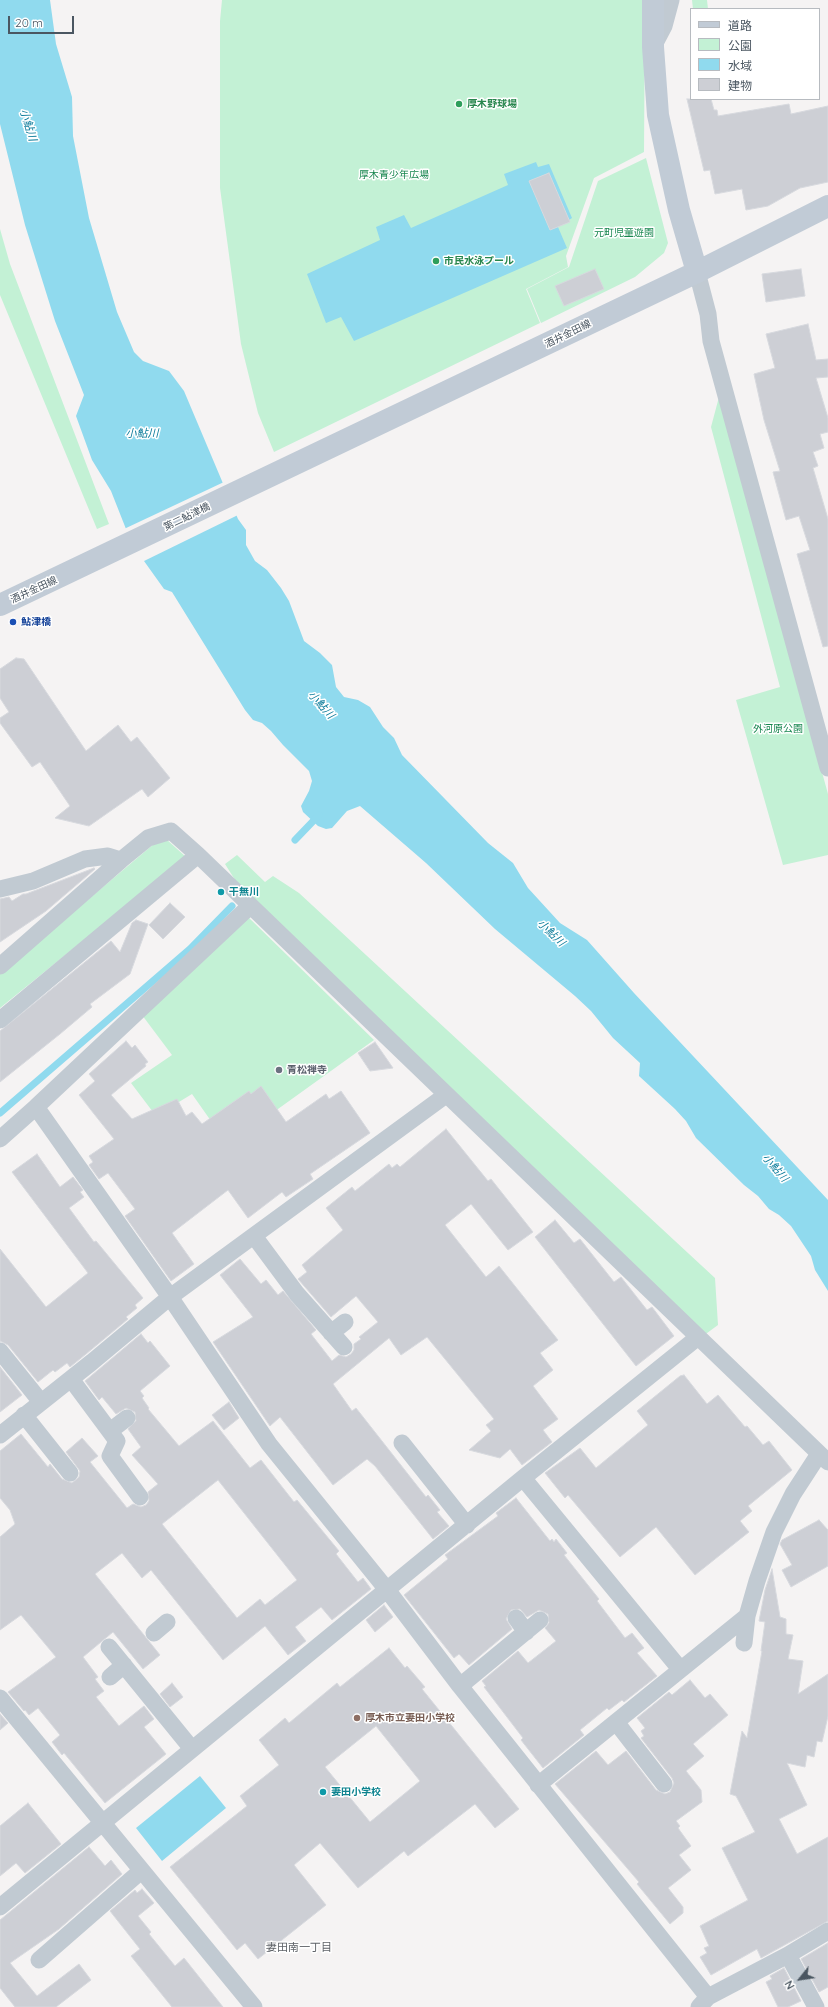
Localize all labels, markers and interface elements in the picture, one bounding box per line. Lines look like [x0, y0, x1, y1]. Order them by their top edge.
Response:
scale bar [10, 8, 76, 34]
legend [690, 8, 820, 100]
text: 20 m [15, 15, 43, 30]
text: 道路 [728, 18, 752, 33]
text: 公園 [728, 38, 752, 53]
text: 水域 [728, 58, 752, 73]
text: 建物 [728, 78, 752, 93]
place label: 厚木野球場 [467, 98, 517, 110]
marker: 厚木野球場 [454, 99, 464, 109]
water label: 小鮎川 [17, 107, 39, 143]
park label: 厚木青少年広場 [359, 169, 429, 181]
park label: 元町児童遊園 [594, 227, 654, 239]
place label: 市民水泳プール [444, 255, 514, 267]
marker: 市民水泳プール [431, 256, 441, 266]
street label: 酒井金田線 [543, 318, 593, 350]
water label: 小鮎川 [126, 427, 158, 441]
street label: 第二鮎津橋 [162, 501, 212, 533]
street label: 酒井金田線 [9, 574, 59, 606]
place label: 鮎津橋 [21, 616, 51, 628]
marker: 鮎津橋 [8, 617, 18, 627]
water label: 小鮎川 [305, 688, 337, 722]
park label: 外河原公園 [753, 723, 803, 735]
place label: 干無川 [229, 886, 259, 898]
marker: 干無川 [216, 887, 226, 897]
water label: 小鮎川 [535, 917, 567, 949]
place label: 青松禅寺 [287, 1064, 327, 1076]
marker: 青松禅寺 [274, 1065, 284, 1075]
water label: 小鮎川 [759, 1151, 791, 1185]
place label: 厚木市立妻田小学校 [365, 1712, 455, 1724]
marker: 厚木市立妻田小学校 [352, 1713, 362, 1723]
place label: 妻田小学校 [331, 1786, 381, 1798]
marker: 妻田小学校 [318, 1787, 328, 1797]
district label: 妻田南一丁目 [266, 1941, 332, 1955]
north arrow [780, 1959, 820, 1999]
text: N [782, 1978, 798, 1992]

